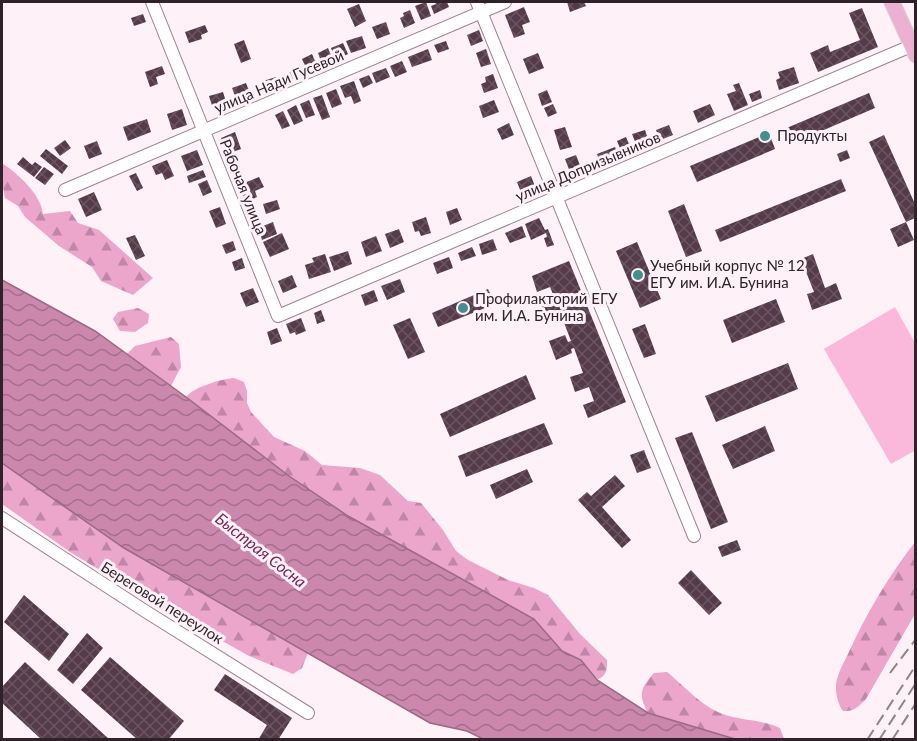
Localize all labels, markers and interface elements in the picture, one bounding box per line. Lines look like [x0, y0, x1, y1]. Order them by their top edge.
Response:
street label: улица Нади Гусевой [211, 46, 346, 117]
place label: Продукты [777, 126, 847, 144]
street label: улица Допризывников [512, 127, 663, 205]
marker: Продукты [758, 129, 772, 143]
street label: Рабочая улица [217, 136, 271, 237]
place label: Учебный корпус № 12 ЕГУ им. И.А. Бунина [650, 256, 805, 291]
marker: Учебный корпус № 12 ЕГУ им. И.А. Бунина [631, 268, 645, 282]
place label: Профилакторий ЕГУ им. И.А. Бунина [475, 289, 618, 324]
marker: Профилакторий ЕГУ им. И.А. Бунина [456, 301, 470, 315]
water label: Быстрая Сосна [212, 508, 310, 591]
street label: Береговой переулок [98, 557, 227, 647]

